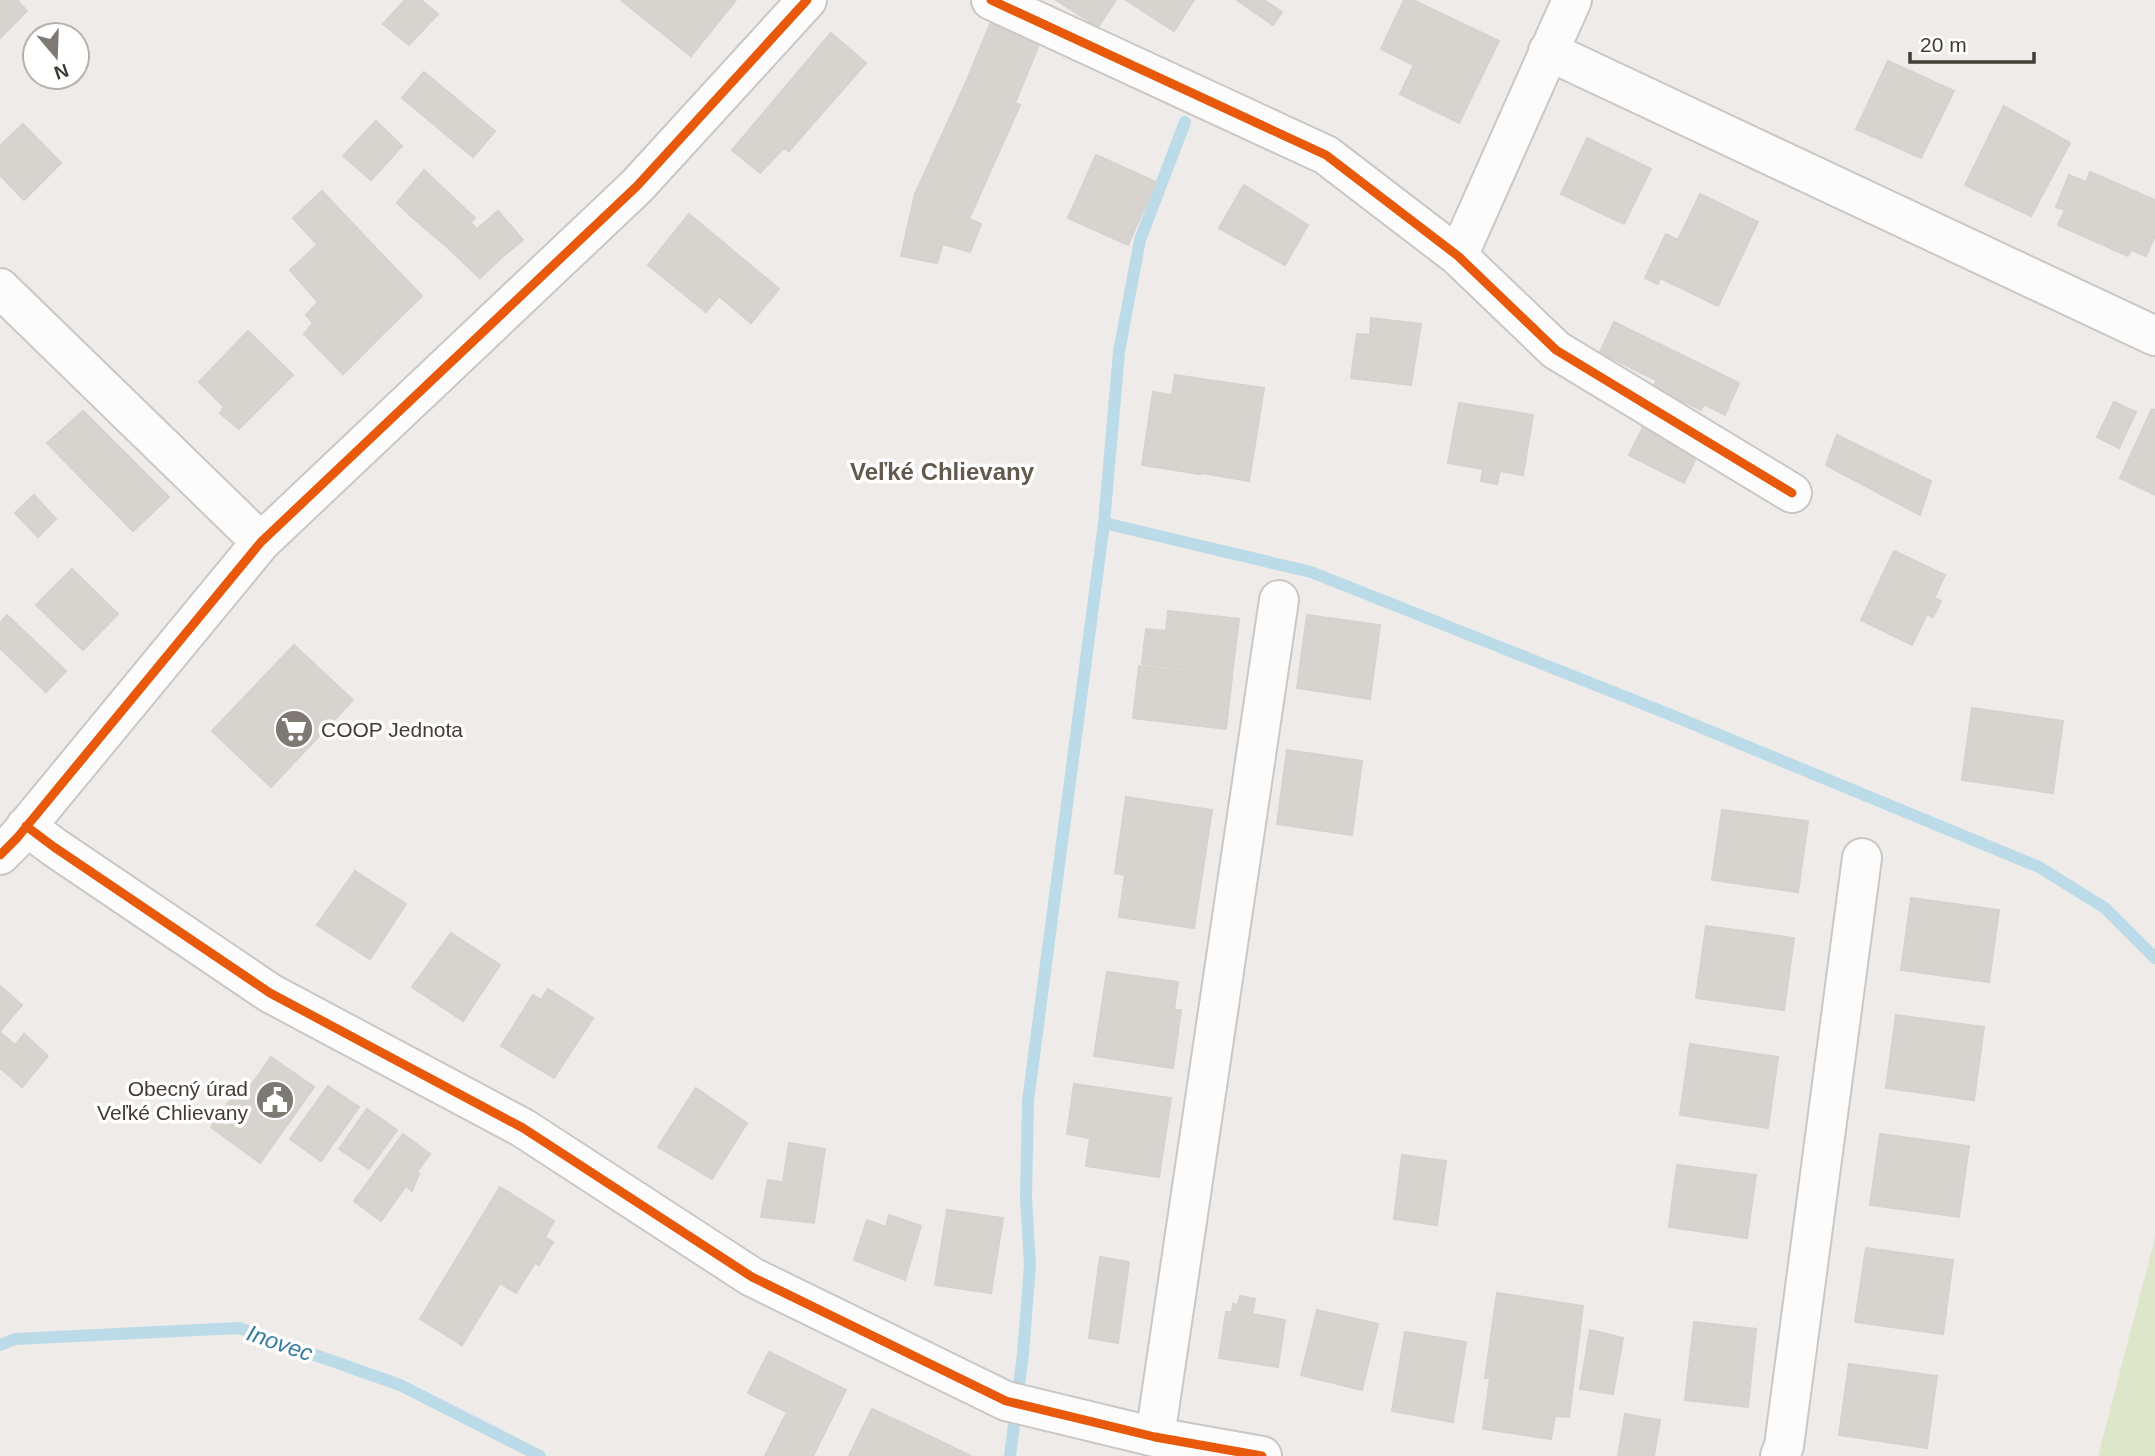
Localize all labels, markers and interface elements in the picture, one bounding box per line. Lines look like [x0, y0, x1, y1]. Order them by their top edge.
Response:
north arrow [21, 21, 91, 91]
scale bar [1910, 21, 2034, 65]
text: 20 m [1920, 33, 1967, 56]
text: N [51, 59, 71, 84]
district label: Veľké Chlievany [850, 458, 1035, 485]
supermarket icon: COOP Jednota [273, 708, 315, 750]
place label: COOP Jednota [321, 718, 463, 741]
place label: Obecný úrad Veľké Chlievany [97, 1077, 248, 1124]
public building icon: Obecný úrad Veľké Chlievany [254, 1079, 296, 1121]
water label: Inovec [244, 1320, 317, 1366]

